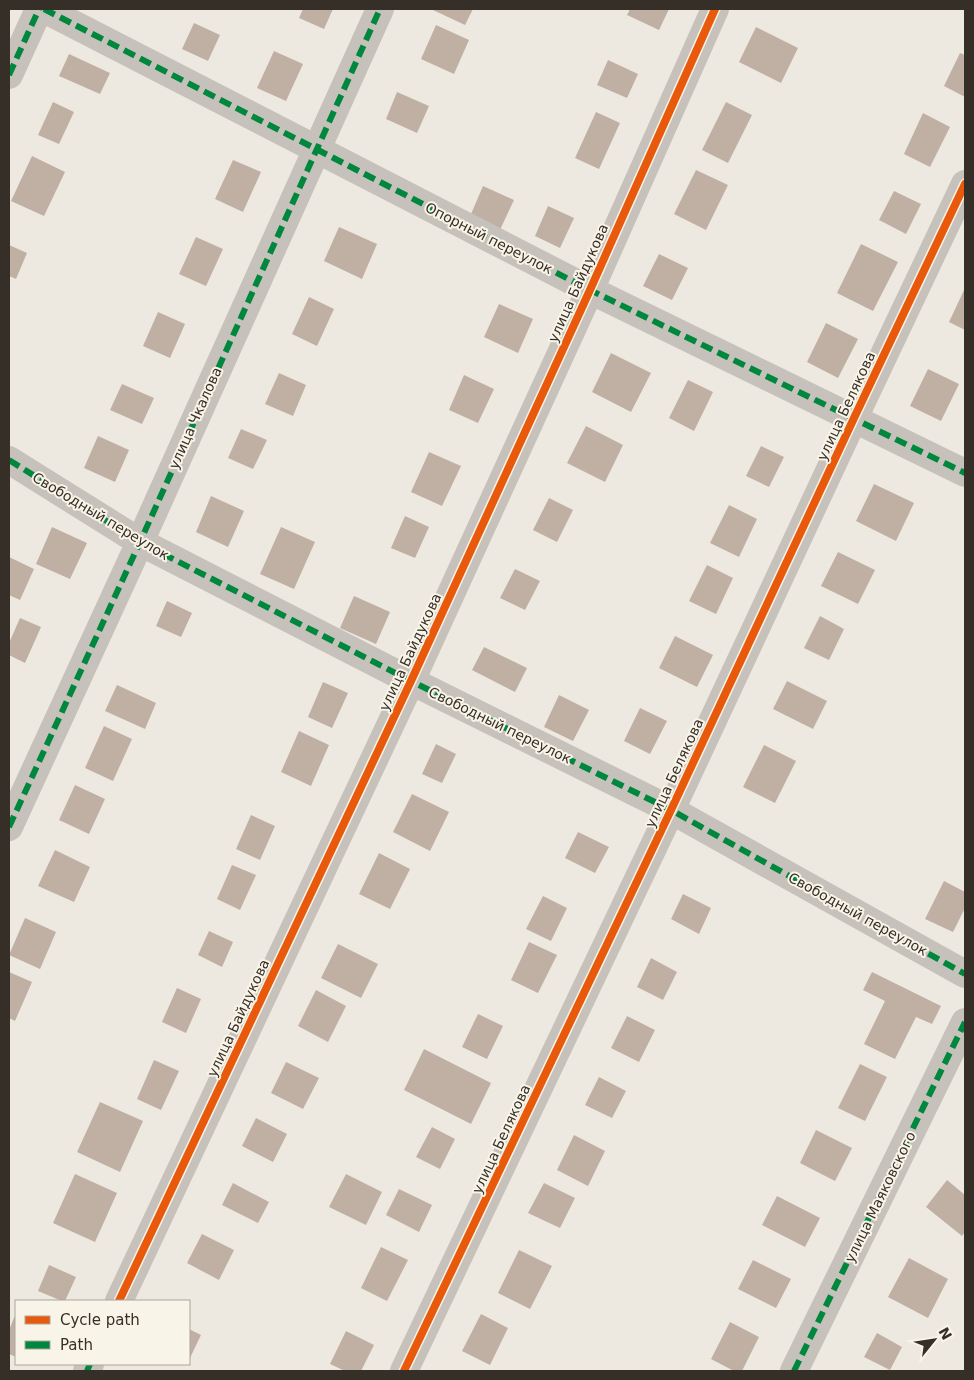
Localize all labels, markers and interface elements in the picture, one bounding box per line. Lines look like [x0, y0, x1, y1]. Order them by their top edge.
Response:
street label: Опорный переулок [423, 199, 555, 277]
street label: улица Байдукова [545, 221, 611, 345]
street label: улица Белякова [814, 349, 878, 463]
street label: улица Чкалова [165, 365, 225, 471]
street label: Свободный переулок [30, 469, 172, 563]
street label: улица Байдукова [376, 591, 444, 713]
street label: Свободный переулок [426, 683, 574, 767]
street label: улица Белякова [642, 716, 706, 830]
street label: Свободный переулок [786, 869, 930, 959]
street label: улица Байдукова [204, 957, 272, 1079]
street label: улица Белякова [469, 1082, 533, 1196]
street label: улица Маяковского [841, 1129, 919, 1265]
legend [15, 1300, 190, 1365]
text: Cycle path [60, 1311, 140, 1329]
north arrow [909, 1315, 959, 1365]
text: N [935, 1324, 955, 1343]
text: Path [60, 1336, 93, 1354]

